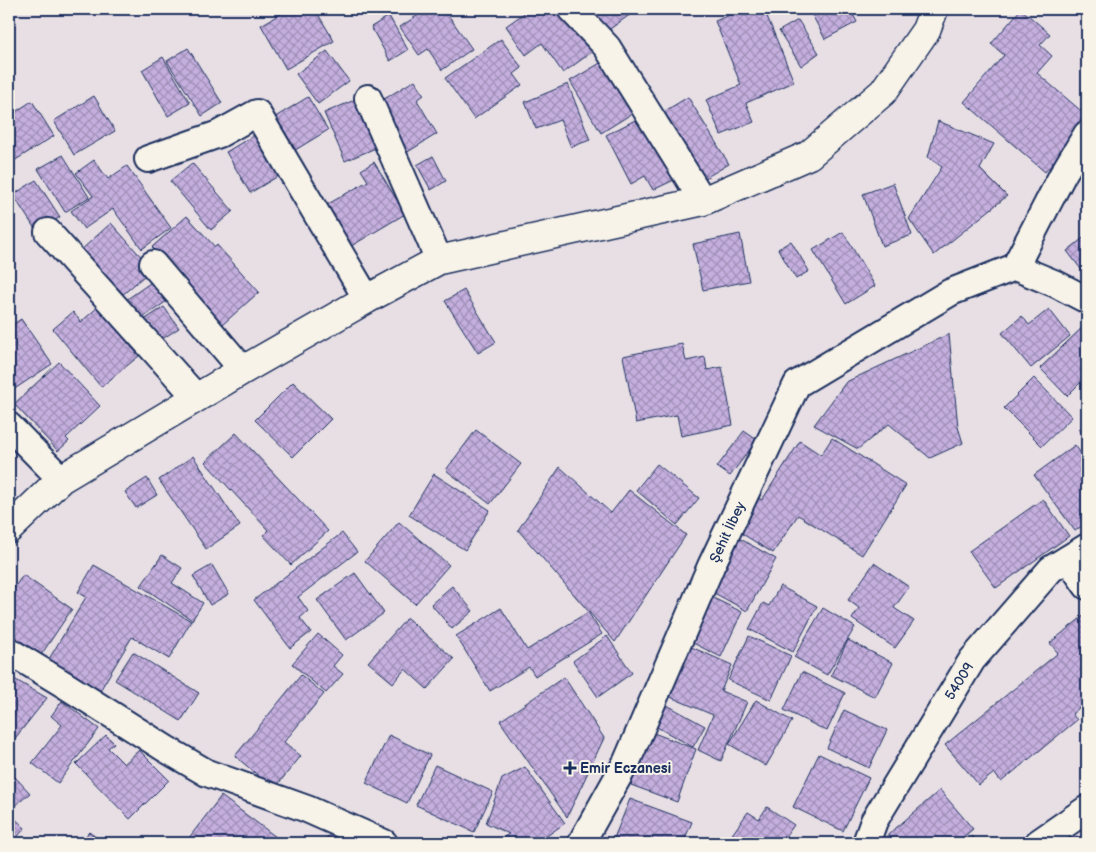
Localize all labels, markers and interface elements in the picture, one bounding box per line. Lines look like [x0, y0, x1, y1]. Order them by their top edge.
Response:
street label: Şehit İlbey [705, 498, 749, 565]
street label: 54009 [941, 659, 978, 703]
place label: Emir Eczanesi [580, 760, 671, 777]
marker: Emir Eczanesi [564, 762, 576, 774]

